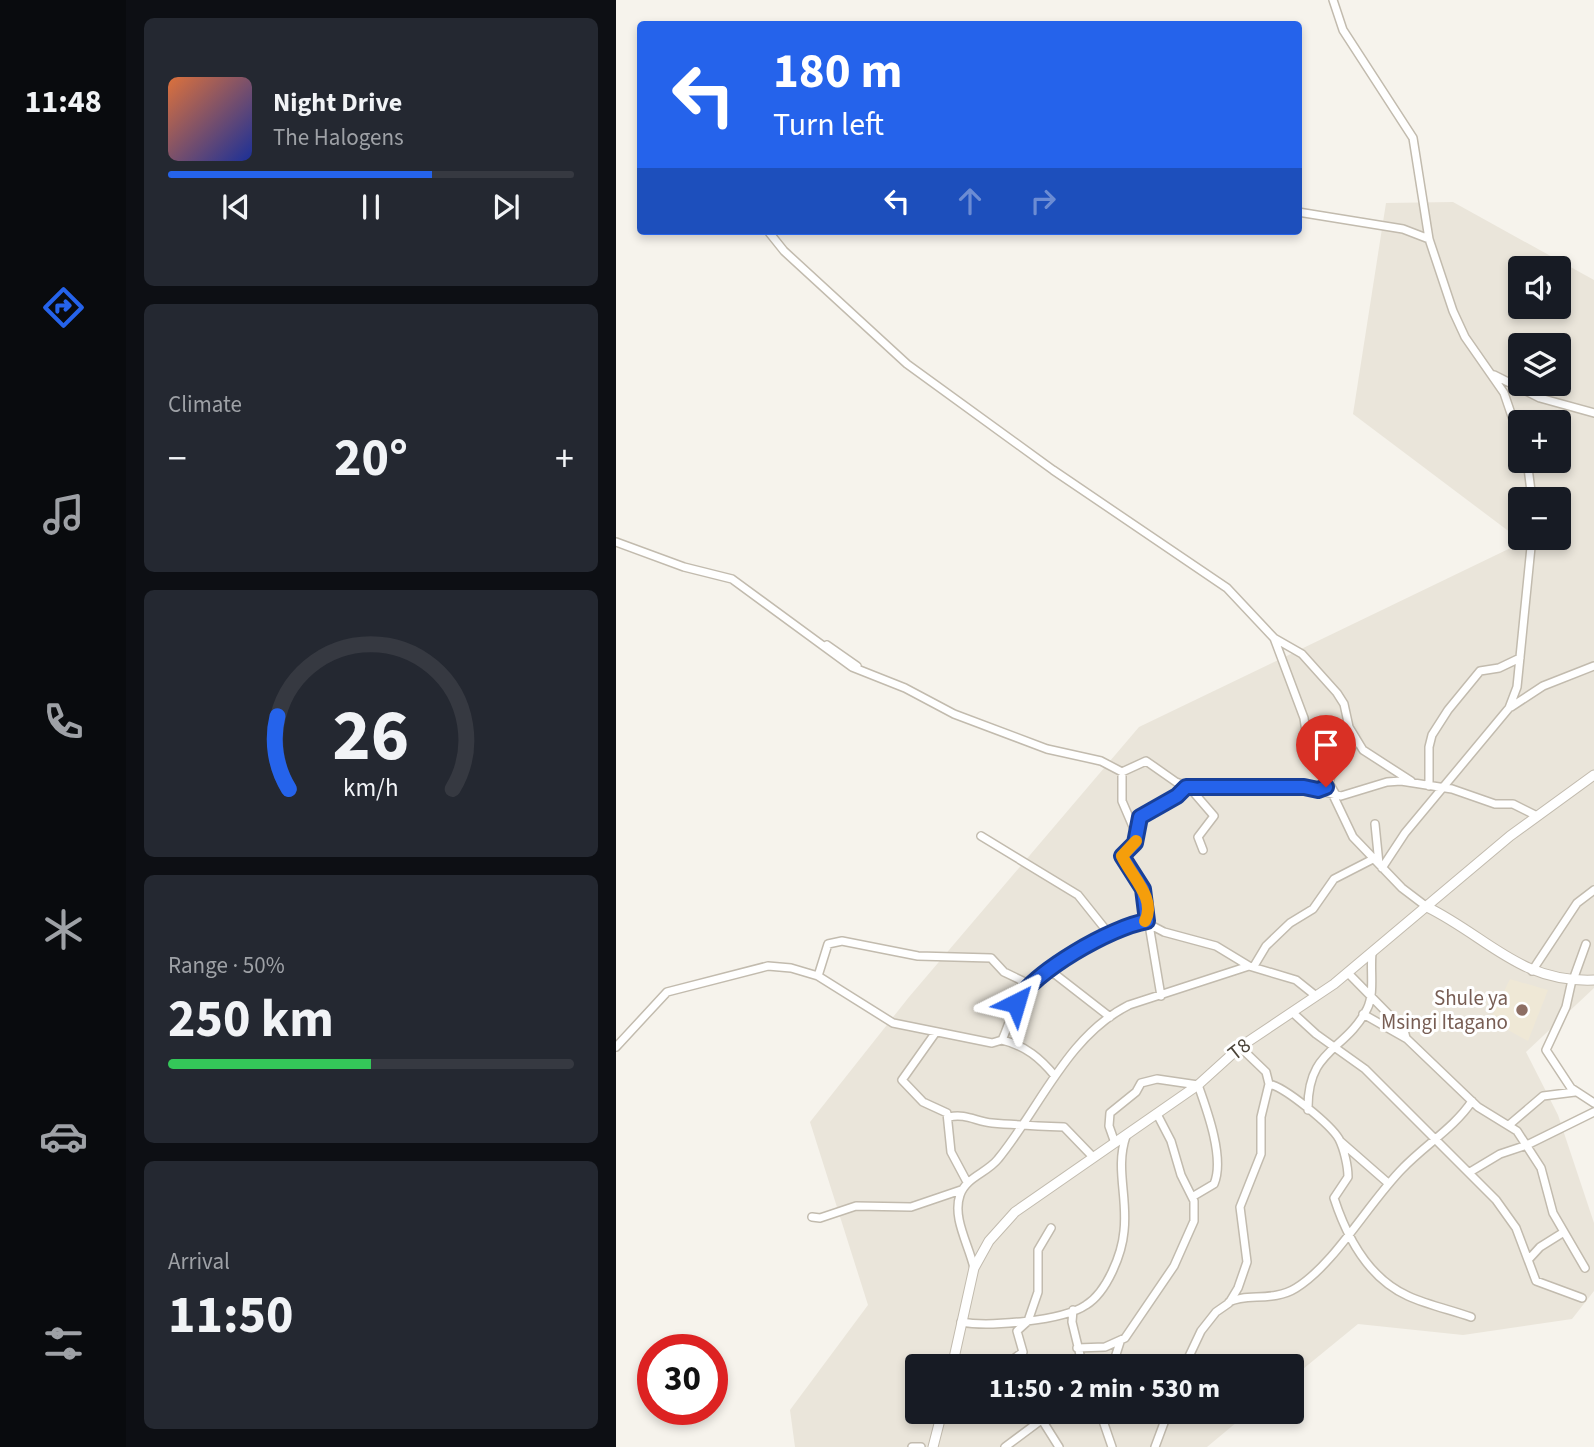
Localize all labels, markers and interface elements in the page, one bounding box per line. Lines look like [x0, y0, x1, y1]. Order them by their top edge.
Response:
text: 180 m [773, 37, 902, 107]
icon: left [658, 49, 749, 140]
text: 11:48 [24, 79, 102, 125]
text: Night Drive [273, 84, 402, 121]
text: Turn left [773, 102, 884, 148]
text: The Halogens [273, 121, 404, 154]
icon: left [878, 182, 916, 220]
icon: ahead [951, 182, 989, 220]
icon: right [1024, 182, 1062, 220]
icon: previous [217, 188, 255, 226]
icon: pause [352, 188, 390, 226]
icon: next [487, 188, 525, 226]
map controls [1508, 256, 1571, 550]
button: sound [1508, 256, 1571, 319]
icon: directions [39, 283, 88, 332]
button: layers [1508, 333, 1571, 396]
text: Climate [168, 388, 242, 421]
button: + [1508, 410, 1571, 473]
text: 20° [334, 422, 408, 496]
text: − [168, 432, 187, 486]
text: + [555, 432, 574, 486]
button: − [1508, 487, 1571, 550]
icon: music [39, 490, 88, 539]
text: 26 [333, 685, 409, 789]
icon: phone [39, 697, 88, 746]
pin [1296, 715, 1356, 787]
icon: arrive [1307, 726, 1345, 764]
text: km/h [343, 770, 399, 806]
icon: climate [39, 905, 88, 954]
text: Range · 50% [168, 949, 285, 982]
position arrow [979, 966, 1053, 1040]
text: 250 km [168, 983, 334, 1057]
place label: Shule ya Msingi Itagano [1381, 983, 1508, 1037]
marker: Shule ya Msingi Itagano [1514, 1002, 1530, 1018]
street label: T8 [1221, 1030, 1257, 1068]
icon: car [39, 1112, 88, 1161]
text: Arrival [168, 1245, 230, 1278]
text: 11:50 [168, 1279, 293, 1353]
icon: filters [39, 1319, 88, 1368]
speed limit sign: 30 [637, 1334, 728, 1425]
text: 11:50 · 2 min · 530 m [989, 1370, 1220, 1407]

